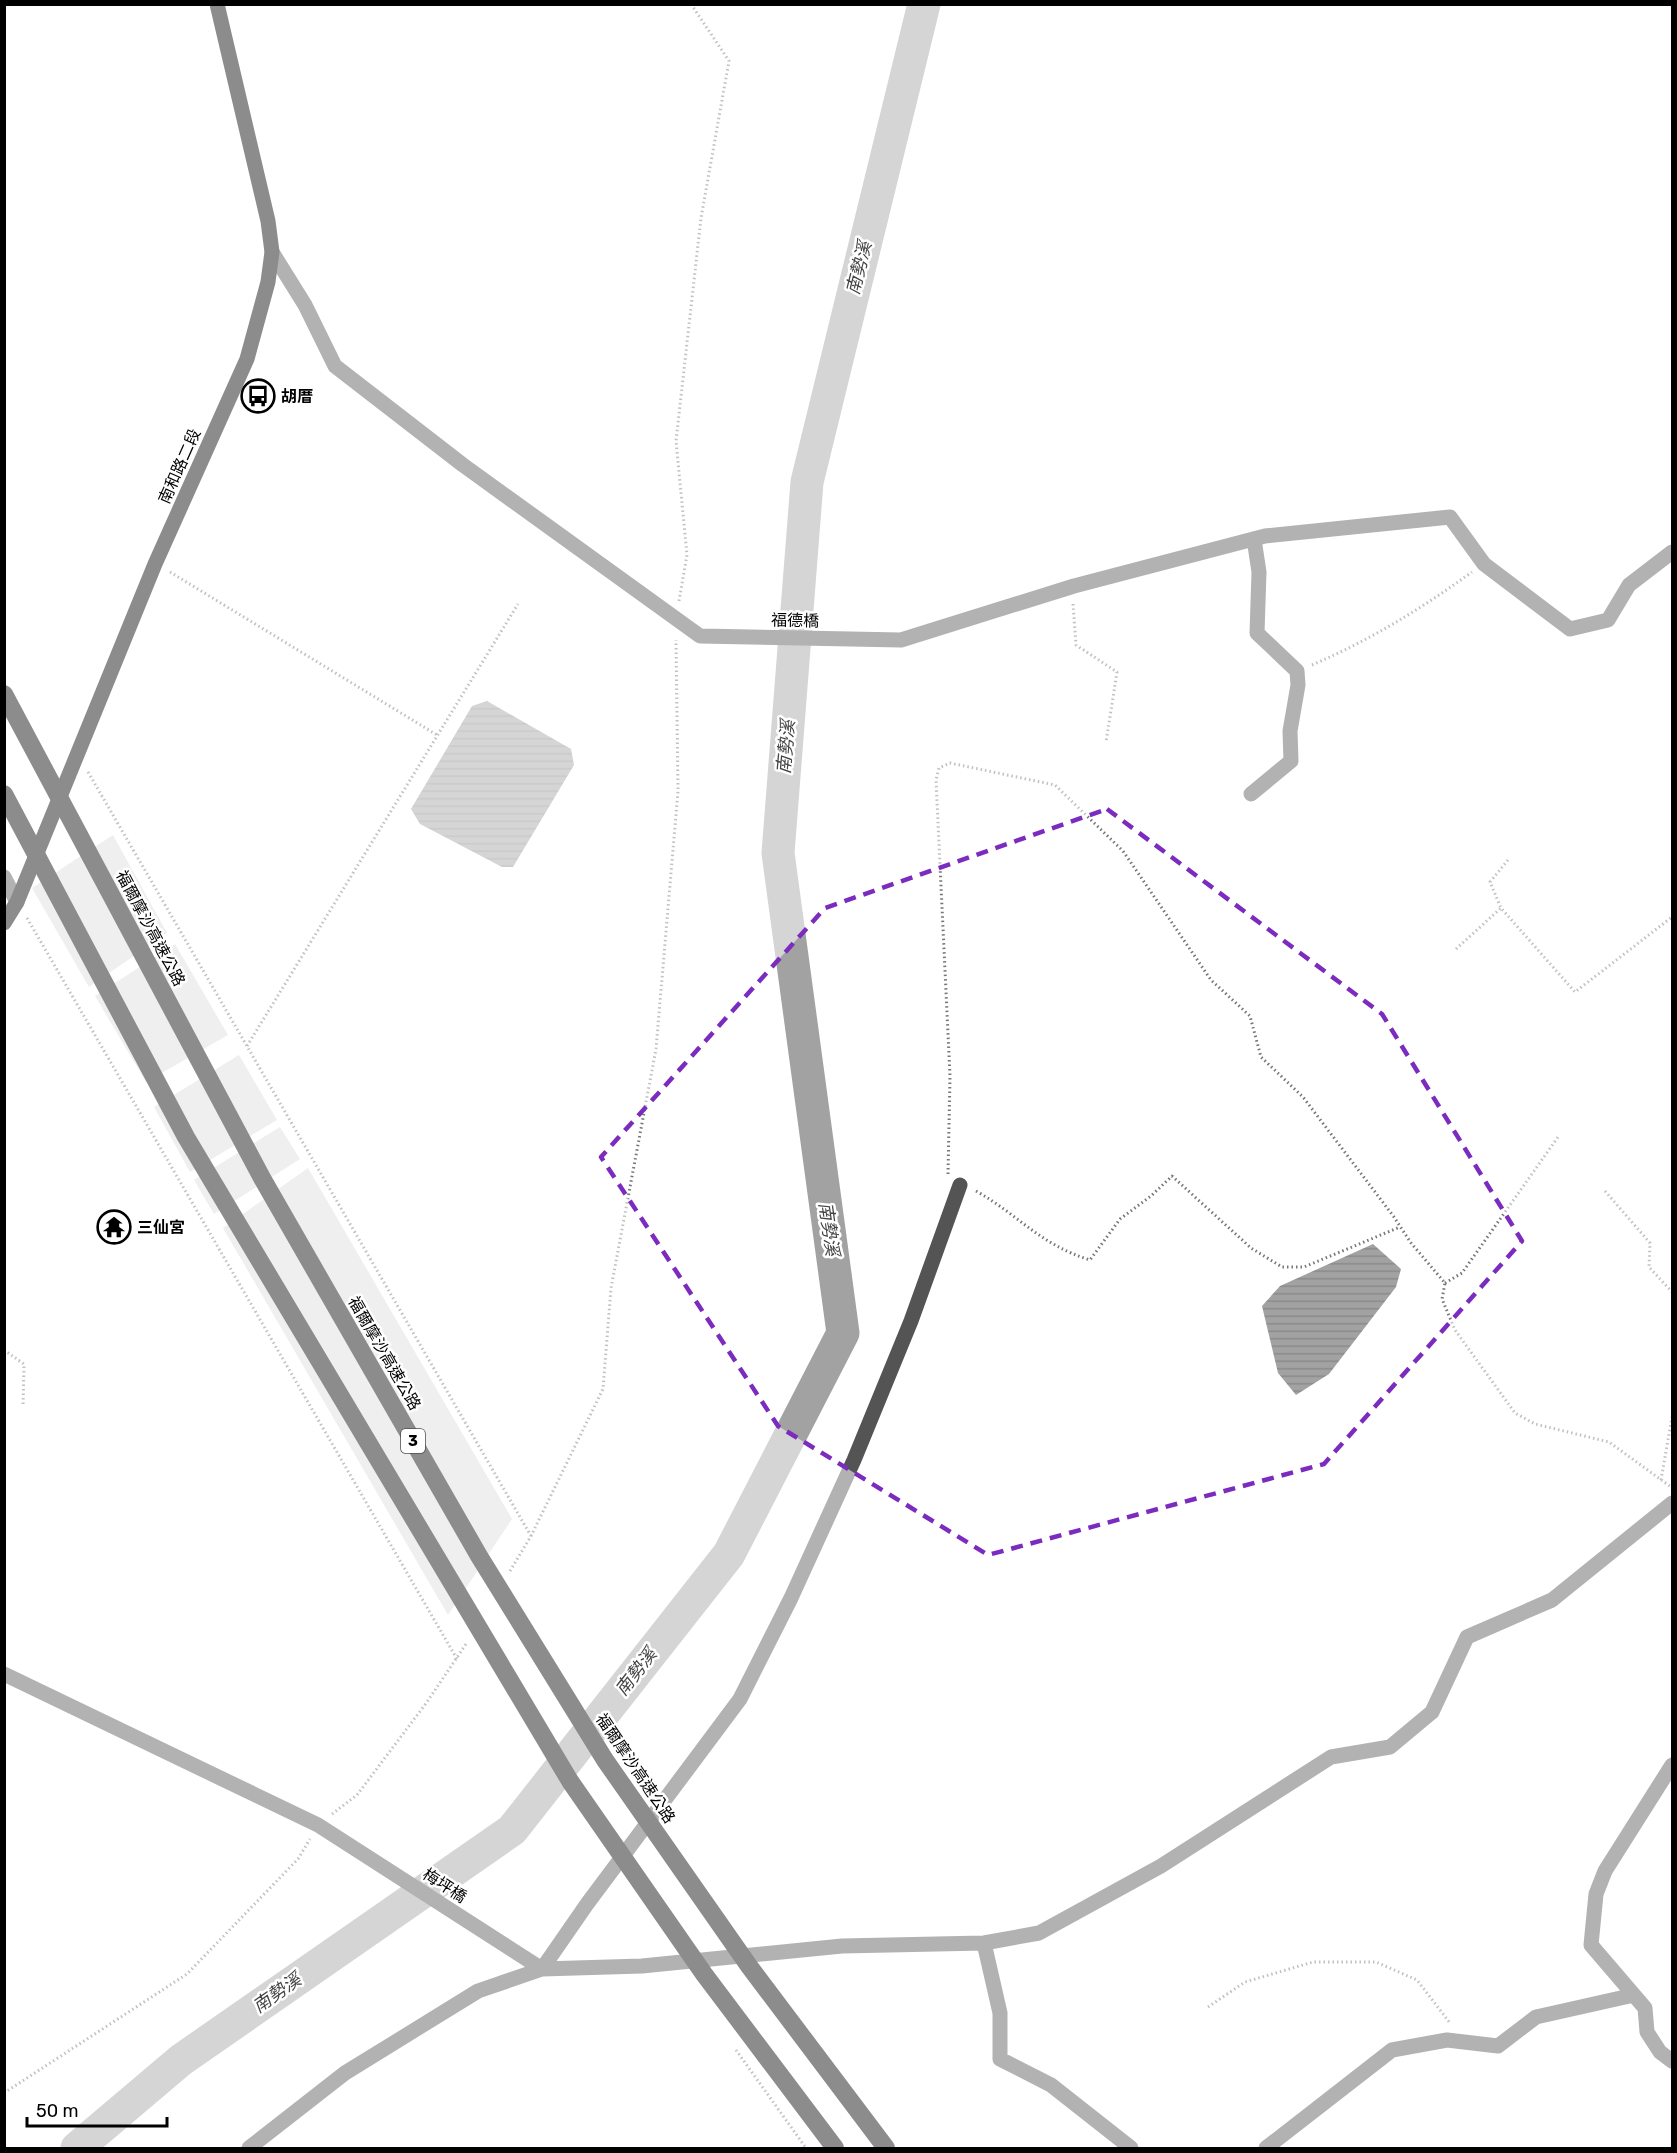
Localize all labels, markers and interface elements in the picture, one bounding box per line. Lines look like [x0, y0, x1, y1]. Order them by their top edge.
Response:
water label: 南勢溪 [842, 236, 877, 297]
bus stop icon: 胡厝 [240, 378, 276, 414]
place label: 胡厝 [281, 387, 313, 406]
street label: 南和路二段 [155, 426, 204, 507]
street label: 福德橋 [771, 611, 819, 630]
water label: 南勢溪 [773, 716, 800, 775]
street label: 福爾摩沙高速公路 [112, 867, 189, 989]
water label: 南勢溪 [814, 1201, 844, 1260]
temple icon: 三仙宮 [96, 1209, 132, 1245]
place label: 三仙宮 [137, 1218, 185, 1237]
street label: 福爾摩沙高速公路 [344, 1293, 425, 1413]
road number: 3 [401, 1429, 425, 1453]
water label: 南勢溪 [611, 1642, 663, 1700]
street label: 福爾摩沙高速公路 [592, 1710, 679, 1827]
street label: 梅坪橋 [419, 1864, 470, 1906]
water label: 南勢溪 [249, 1967, 308, 2017]
scale bar [27, 2090, 166, 2128]
text: 50 m [36, 2100, 79, 2122]

